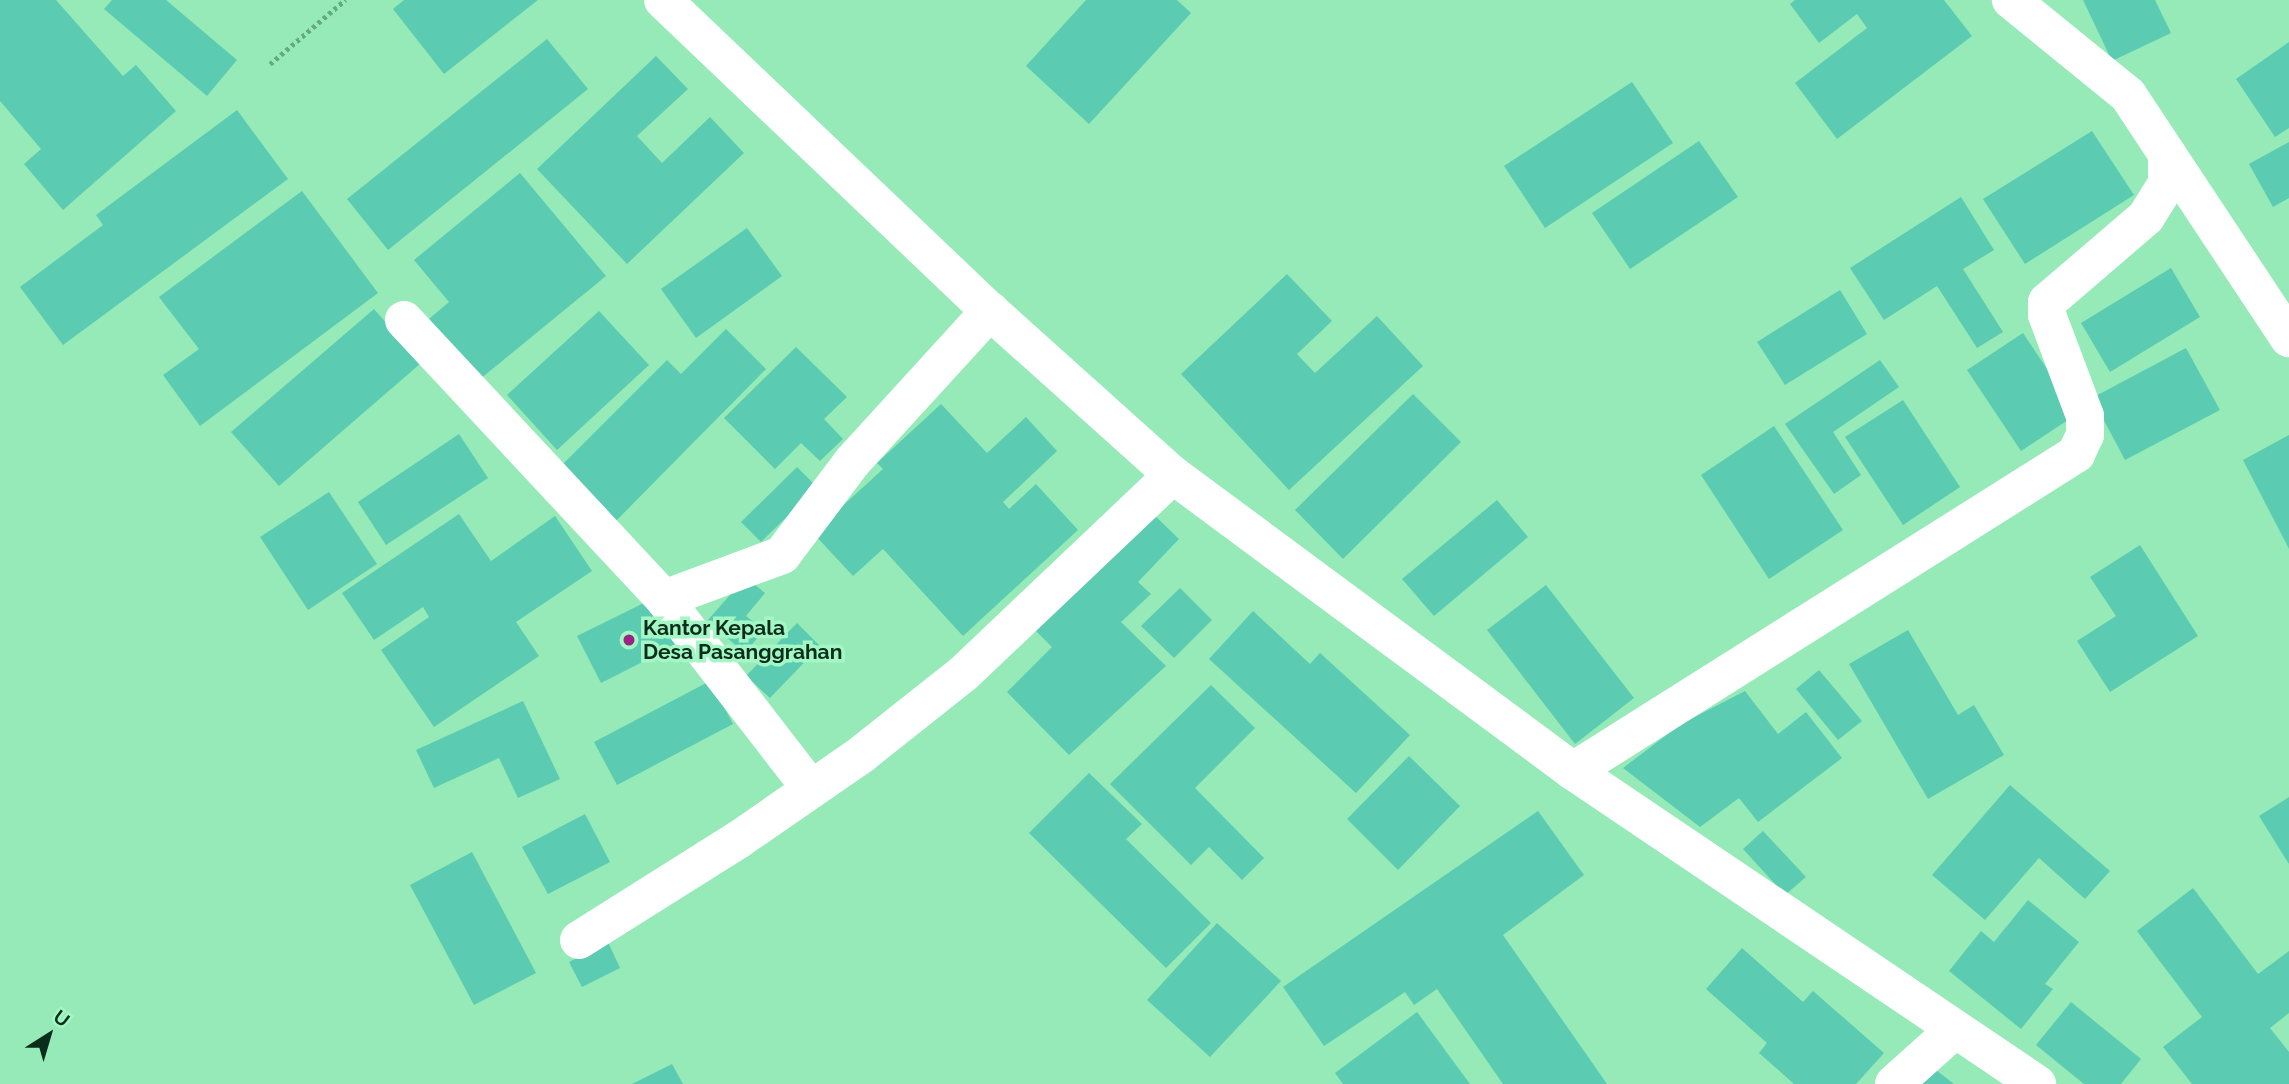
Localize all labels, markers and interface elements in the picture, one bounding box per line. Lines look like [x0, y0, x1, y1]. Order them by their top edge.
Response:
place label: Kantor Kepala Desa Pasanggrahan [643, 615, 842, 665]
marker: Kantor Kepala Desa Pasanggrahan [621, 632, 637, 648]
north arrow [14, 1000, 84, 1070]
text: U [49, 1005, 74, 1031]

